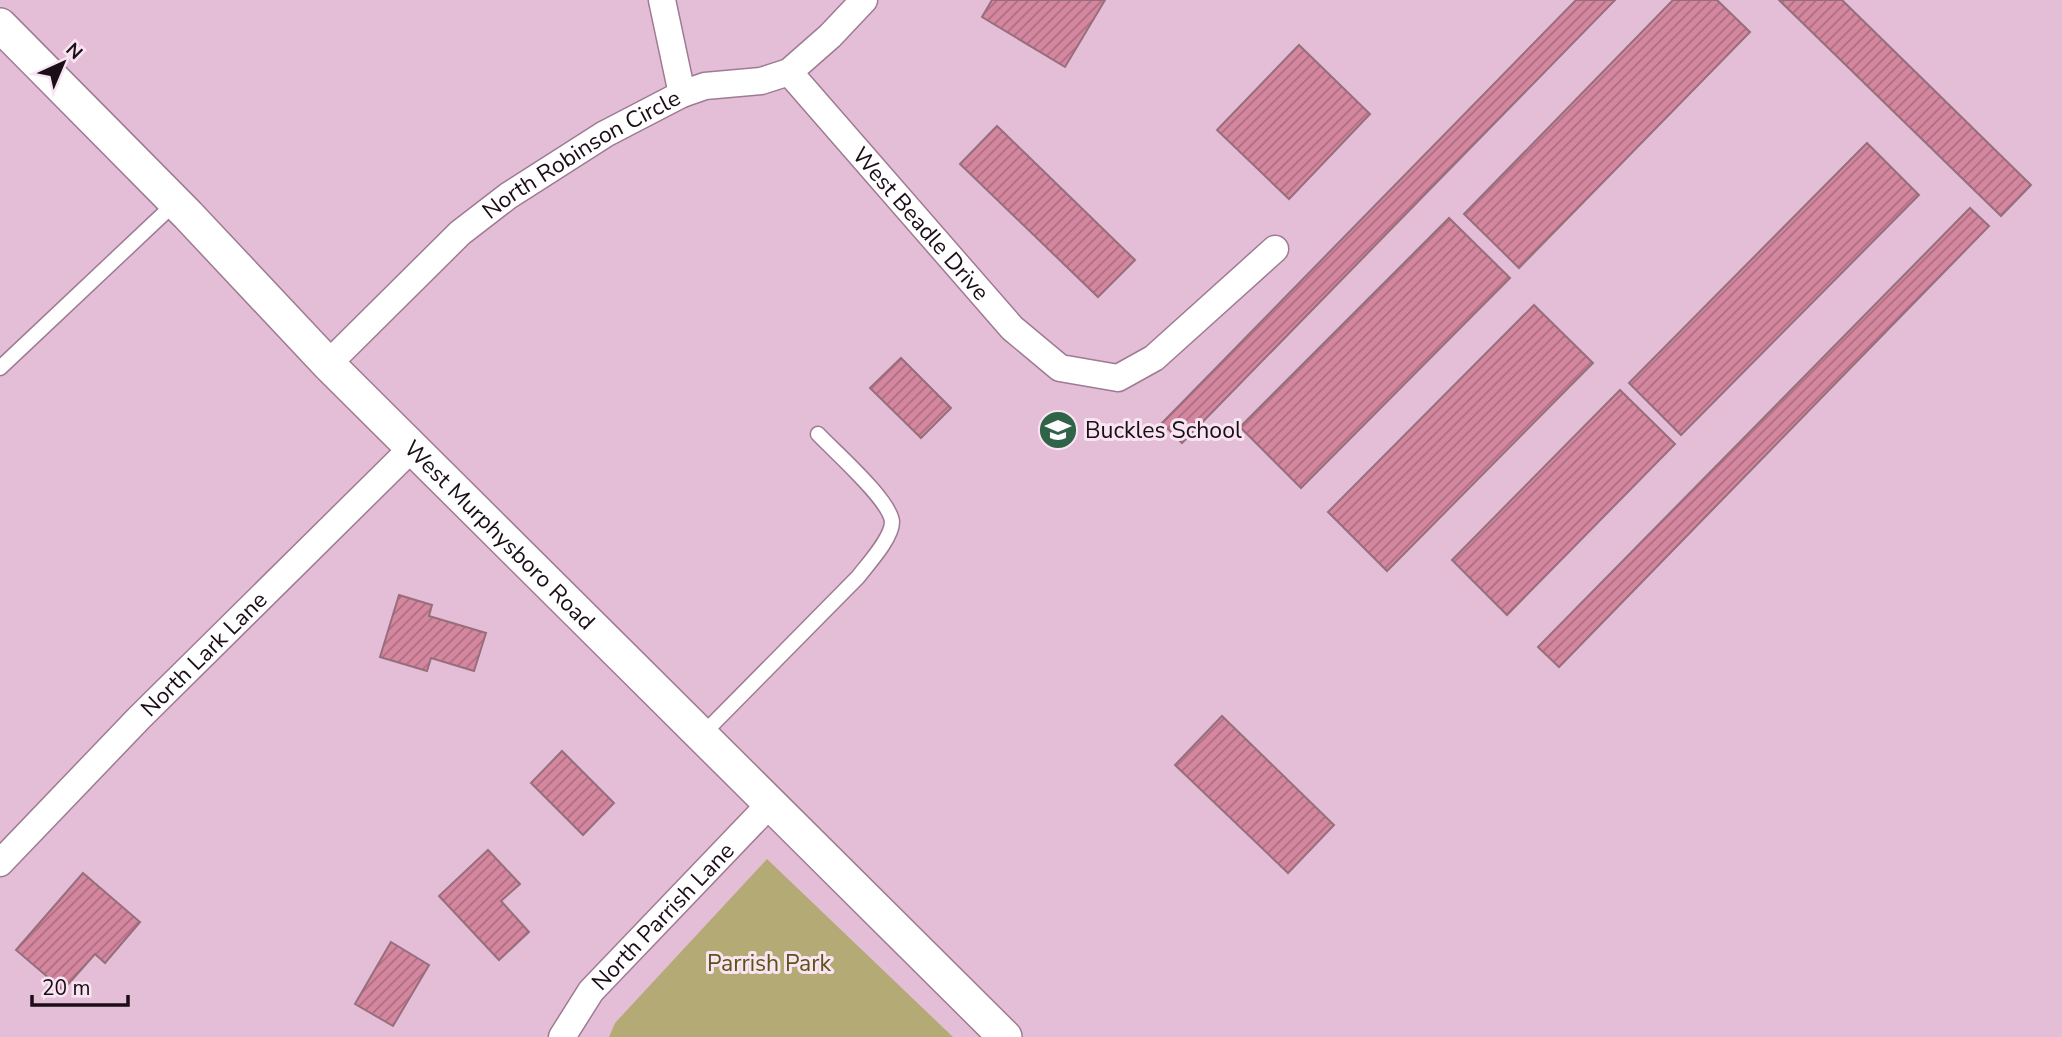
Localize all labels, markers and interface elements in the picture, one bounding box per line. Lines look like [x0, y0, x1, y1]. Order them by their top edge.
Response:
north arrow [28, 28, 98, 98]
text: N [60, 37, 88, 66]
street label: North Robinson Circle [476, 82, 686, 226]
street label: West Beadle Drive [846, 140, 996, 307]
school or university icon: Buckles School [1037, 409, 1079, 451]
place label: Buckles School [1085, 415, 1242, 446]
street label: West Murphysboro Road [398, 433, 602, 637]
street label: North Lark Lane [134, 584, 274, 723]
street label: North Parrish Lane [584, 835, 741, 997]
park label: Parrish Park [707, 948, 831, 979]
scale bar [32, 964, 128, 1008]
text: 20 m [42, 974, 91, 1002]

